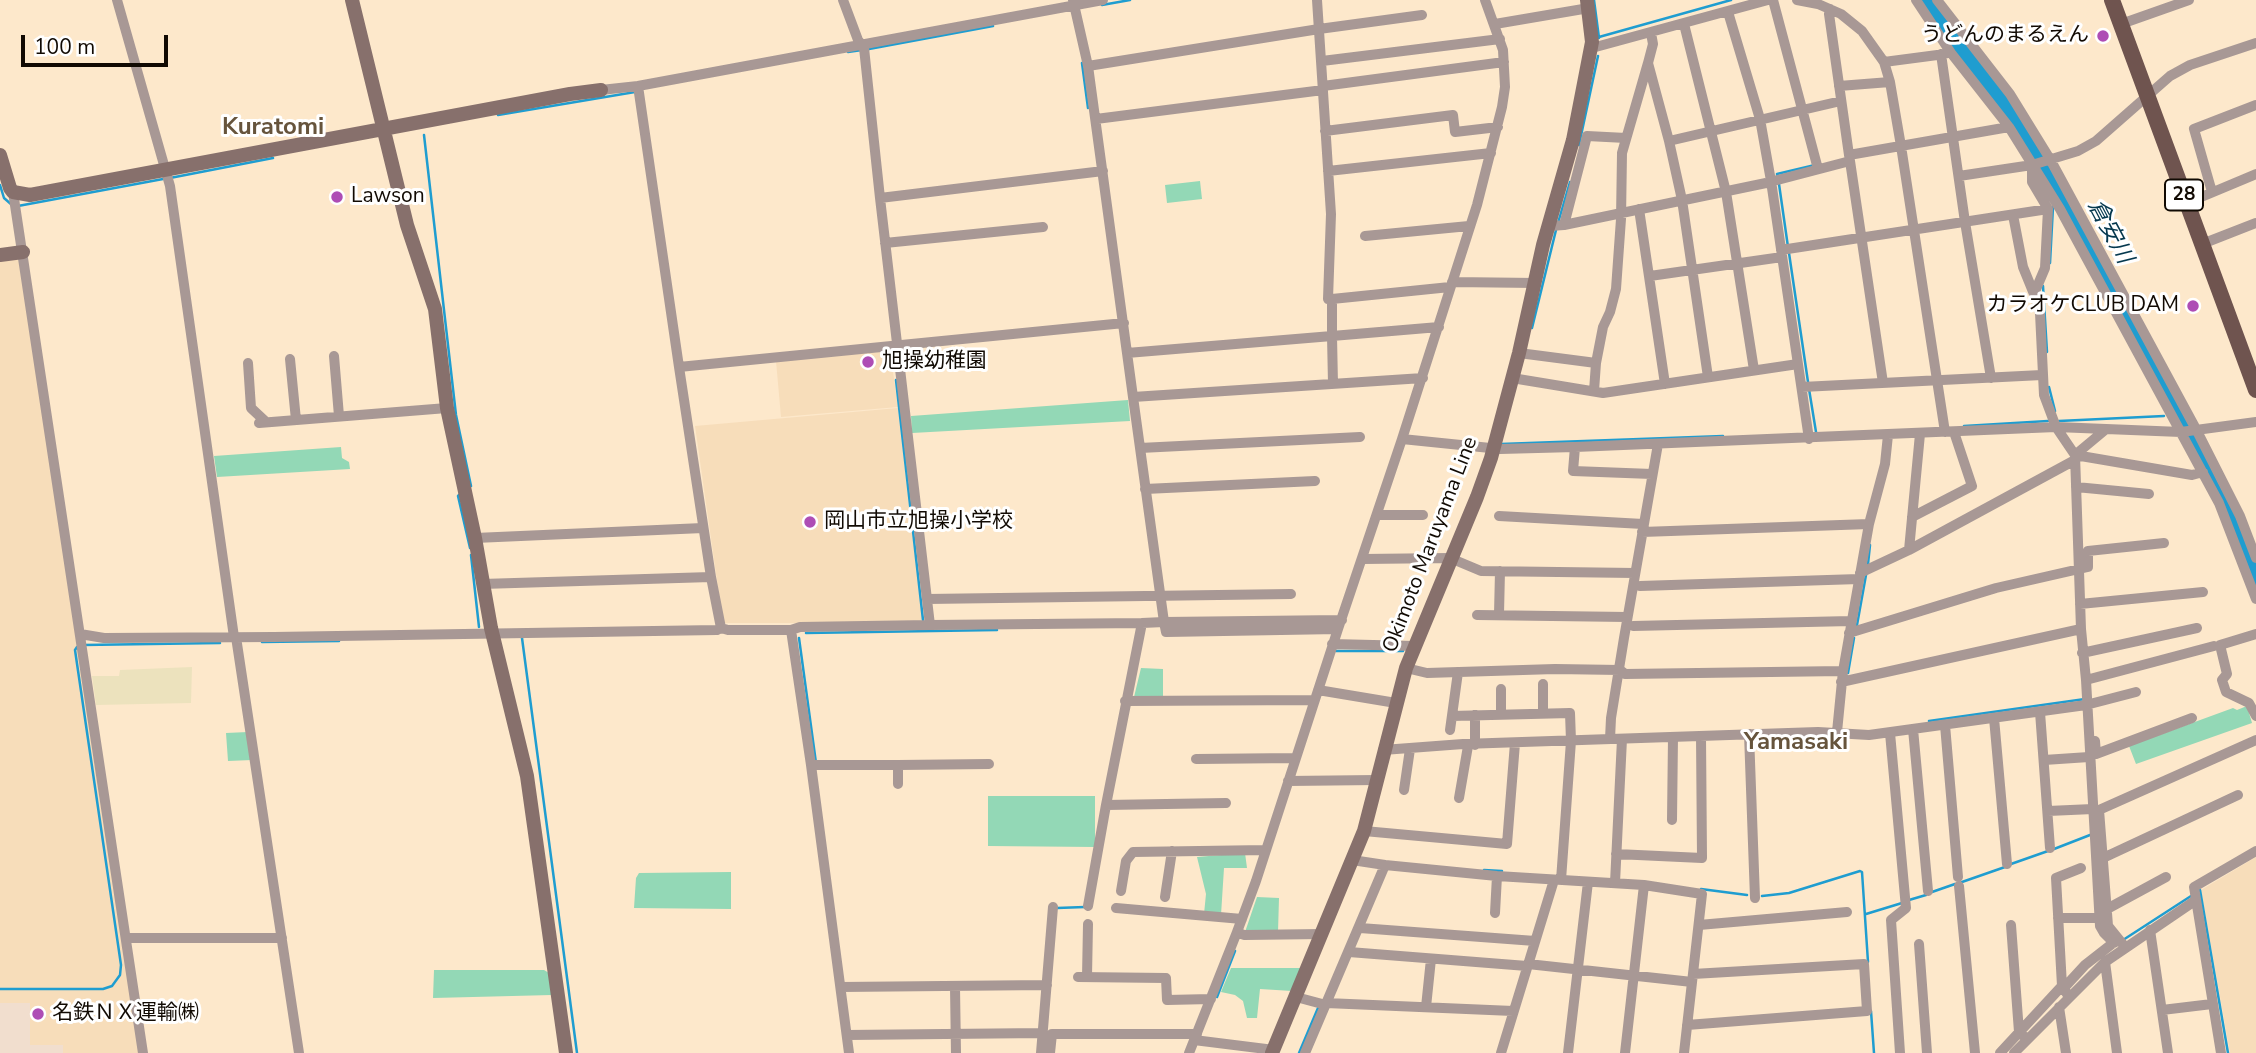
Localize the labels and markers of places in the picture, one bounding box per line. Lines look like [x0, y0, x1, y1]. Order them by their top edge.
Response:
place label: うどんのまるえん [1921, 23, 2089, 49]
marker: うどんのまるえん [2095, 28, 2111, 44]
place label: Lawson [351, 184, 425, 210]
marker: Lawson [329, 189, 345, 205]
place label: カラオケCLUB DAM [1987, 293, 2179, 319]
marker: カラオケCLUB DAM [2185, 298, 2201, 314]
place label: 旭操幼稚園 [882, 349, 987, 375]
marker: 旭操幼稚園 [860, 354, 876, 370]
place label: 岡山市立旭操小学校 [824, 509, 1013, 535]
marker: 岡山市立旭操小学校 [802, 514, 818, 530]
place label: 名鉄ＮＸ運輸㈱ [52, 1001, 199, 1027]
marker: 名鉄ＮＸ運輸㈱ [30, 1006, 46, 1022]

